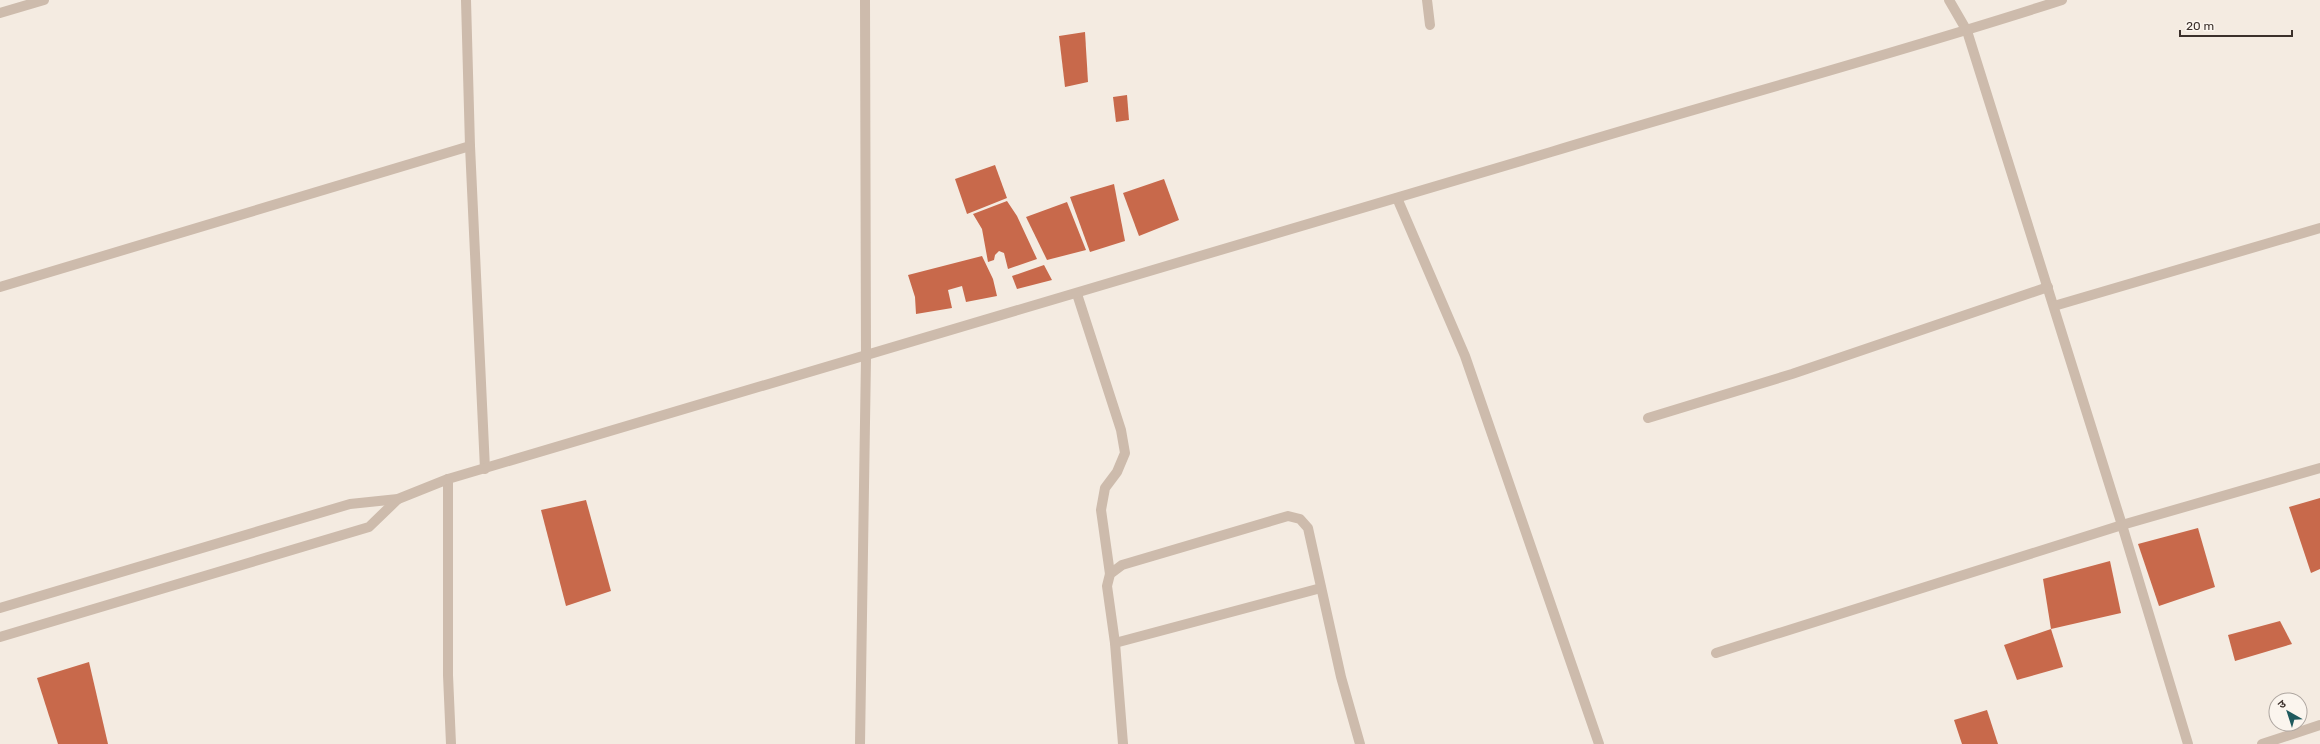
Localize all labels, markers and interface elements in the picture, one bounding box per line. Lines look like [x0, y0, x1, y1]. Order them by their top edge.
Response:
scale bar [2180, 12, 2292, 38]
text: 20 m [2186, 19, 2214, 33]
north arrow [2268, 692, 2308, 732]
text: उ [2275, 697, 2289, 712]

